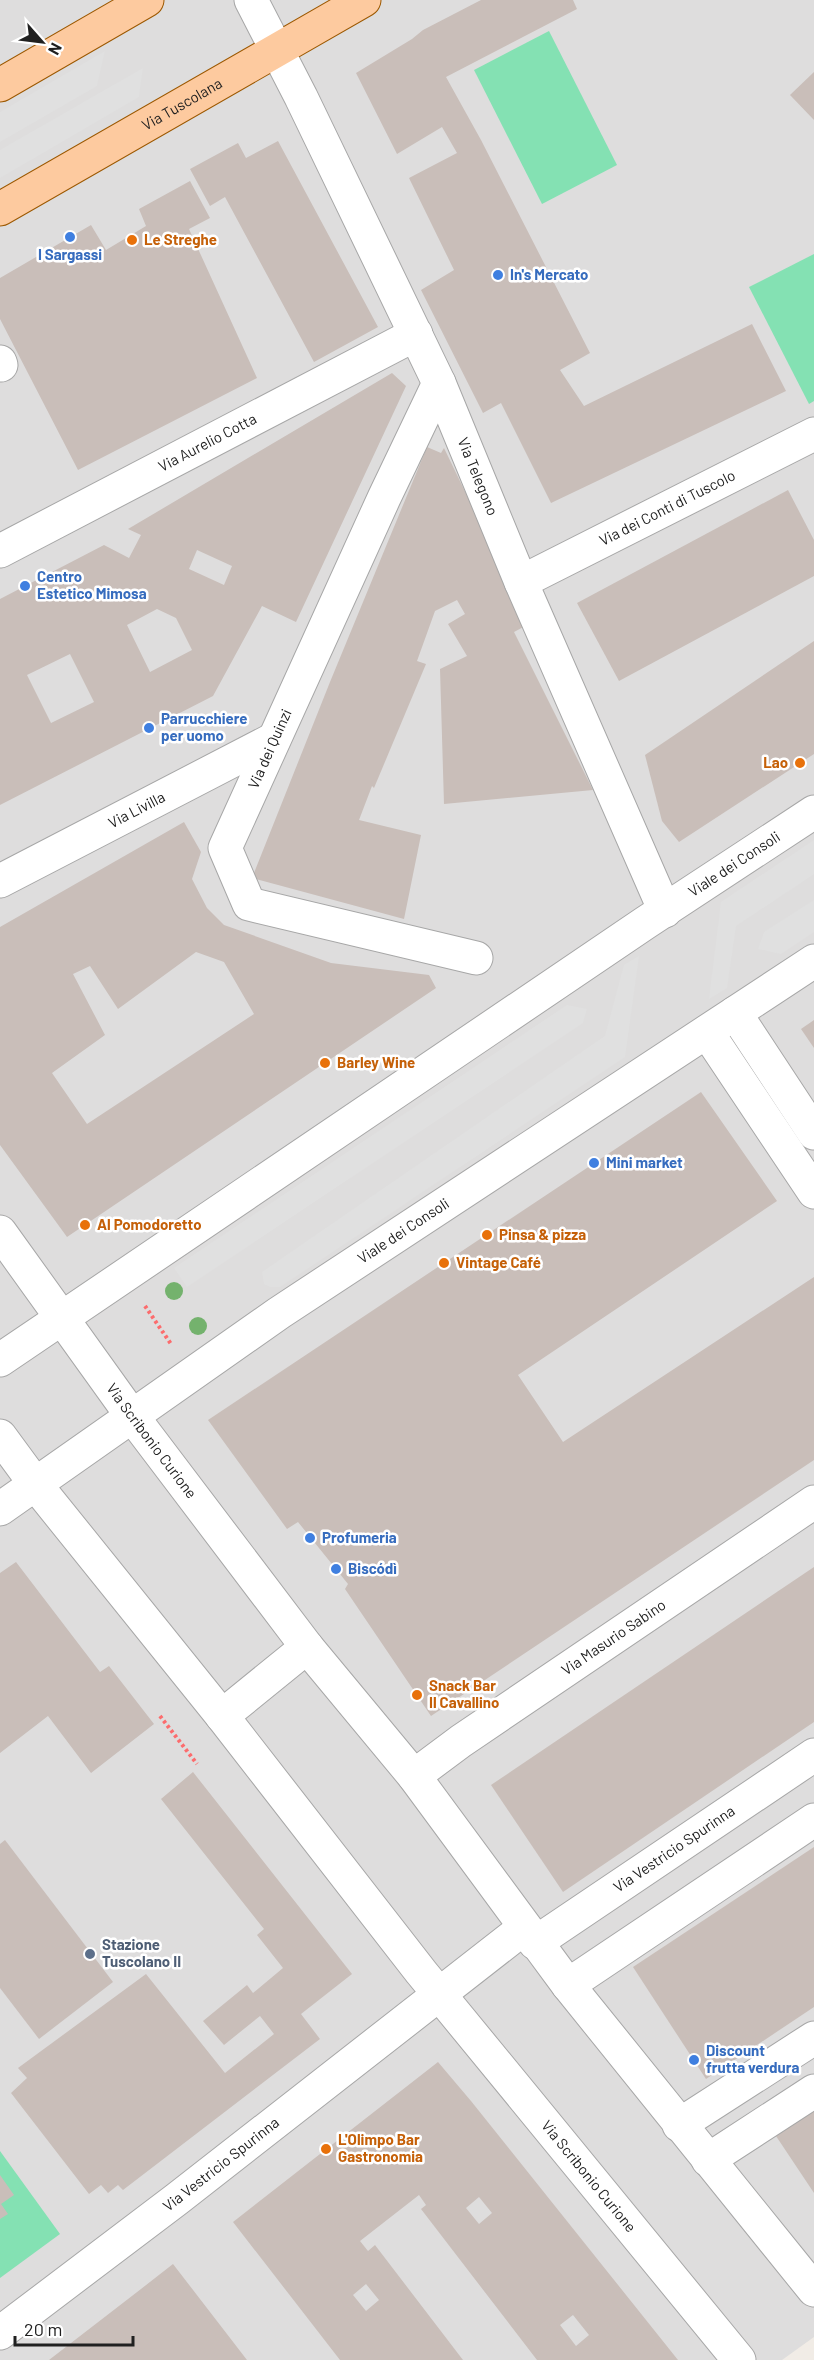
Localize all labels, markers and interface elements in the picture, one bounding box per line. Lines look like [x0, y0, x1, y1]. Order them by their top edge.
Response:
north arrow [12, 12, 72, 72]
text: N [45, 40, 67, 58]
street label: Via Tuscolana [138, 74, 225, 134]
marker: I Sargassi [63, 230, 77, 244]
place label: Le Streghe [144, 230, 217, 248]
marker: Le Streghe [125, 233, 139, 247]
place label: I Sargassi [38, 245, 102, 263]
place label: In's Mercato [510, 265, 588, 283]
marker: In's Mercato [491, 268, 505, 282]
street label: Via Aurelio Cotta [155, 409, 259, 475]
street label: Via Telegono [454, 435, 503, 518]
street label: Via dei Conti di Tuscolo [596, 465, 738, 549]
place label: Centro Estetico Mimosa [37, 567, 147, 602]
marker: Centro Estetico Mimosa [18, 579, 32, 593]
street label: Via dei Quinzi [243, 706, 295, 791]
place label: Parrucchiere per uomo [161, 709, 247, 744]
marker: Parrucchiere per uomo [142, 721, 156, 735]
place label: Lao [763, 753, 788, 771]
marker: Lao [793, 756, 807, 770]
street label: Via Livilla [105, 787, 168, 831]
street label: Viale dei Consoli [685, 827, 783, 900]
place label: Barley Wine [337, 1053, 415, 1071]
marker: Barley Wine [318, 1056, 332, 1070]
place label: Mini market [606, 1153, 683, 1171]
marker: Mini market [587, 1156, 601, 1170]
street label: Viale dei Consoli [354, 1194, 452, 1267]
place label: Al Pomodoretto [97, 1215, 202, 1233]
marker: Al Pomodoretto [78, 1218, 92, 1232]
place label: Pinsa & pizza [499, 1225, 586, 1243]
marker: Pinsa & pizza [480, 1228, 494, 1242]
place label: Vintage Café [456, 1253, 541, 1271]
marker: Vintage Café [437, 1256, 451, 1270]
street label: Via Scribonio Curione [103, 1379, 201, 1501]
place label: Profumeria [322, 1528, 397, 1546]
marker: Profumeria [303, 1531, 317, 1545]
place label: Biscódì [348, 1559, 397, 1577]
marker: Biscódì [329, 1562, 343, 1576]
street label: Via Masurio Sabino [558, 1595, 669, 1678]
place label: Snack Bar Il Cavallino [429, 1676, 499, 1711]
marker: Snack Bar Il Cavallino [410, 1688, 424, 1702]
street label: Via Vestricio Spurinna [610, 1801, 738, 1896]
place label: Stazione Tuscolano II [102, 1935, 181, 1970]
marker: Stazione Tuscolano II [83, 1947, 97, 1961]
place label: Discount frutta verdura [706, 2041, 799, 2076]
marker: Discount frutta verdura [687, 2053, 701, 2067]
street label: Via Vestricio Spurinna [159, 2113, 282, 2215]
street label: Via Scribonio Curione [538, 2116, 640, 2235]
place label: L'Olimpo Bar Gastronomia [338, 2130, 423, 2165]
marker: L'Olimpo Bar Gastronomia [319, 2142, 333, 2156]
scale bar [15, 2309, 134, 2347]
text: 20 m [24, 2318, 62, 2340]

